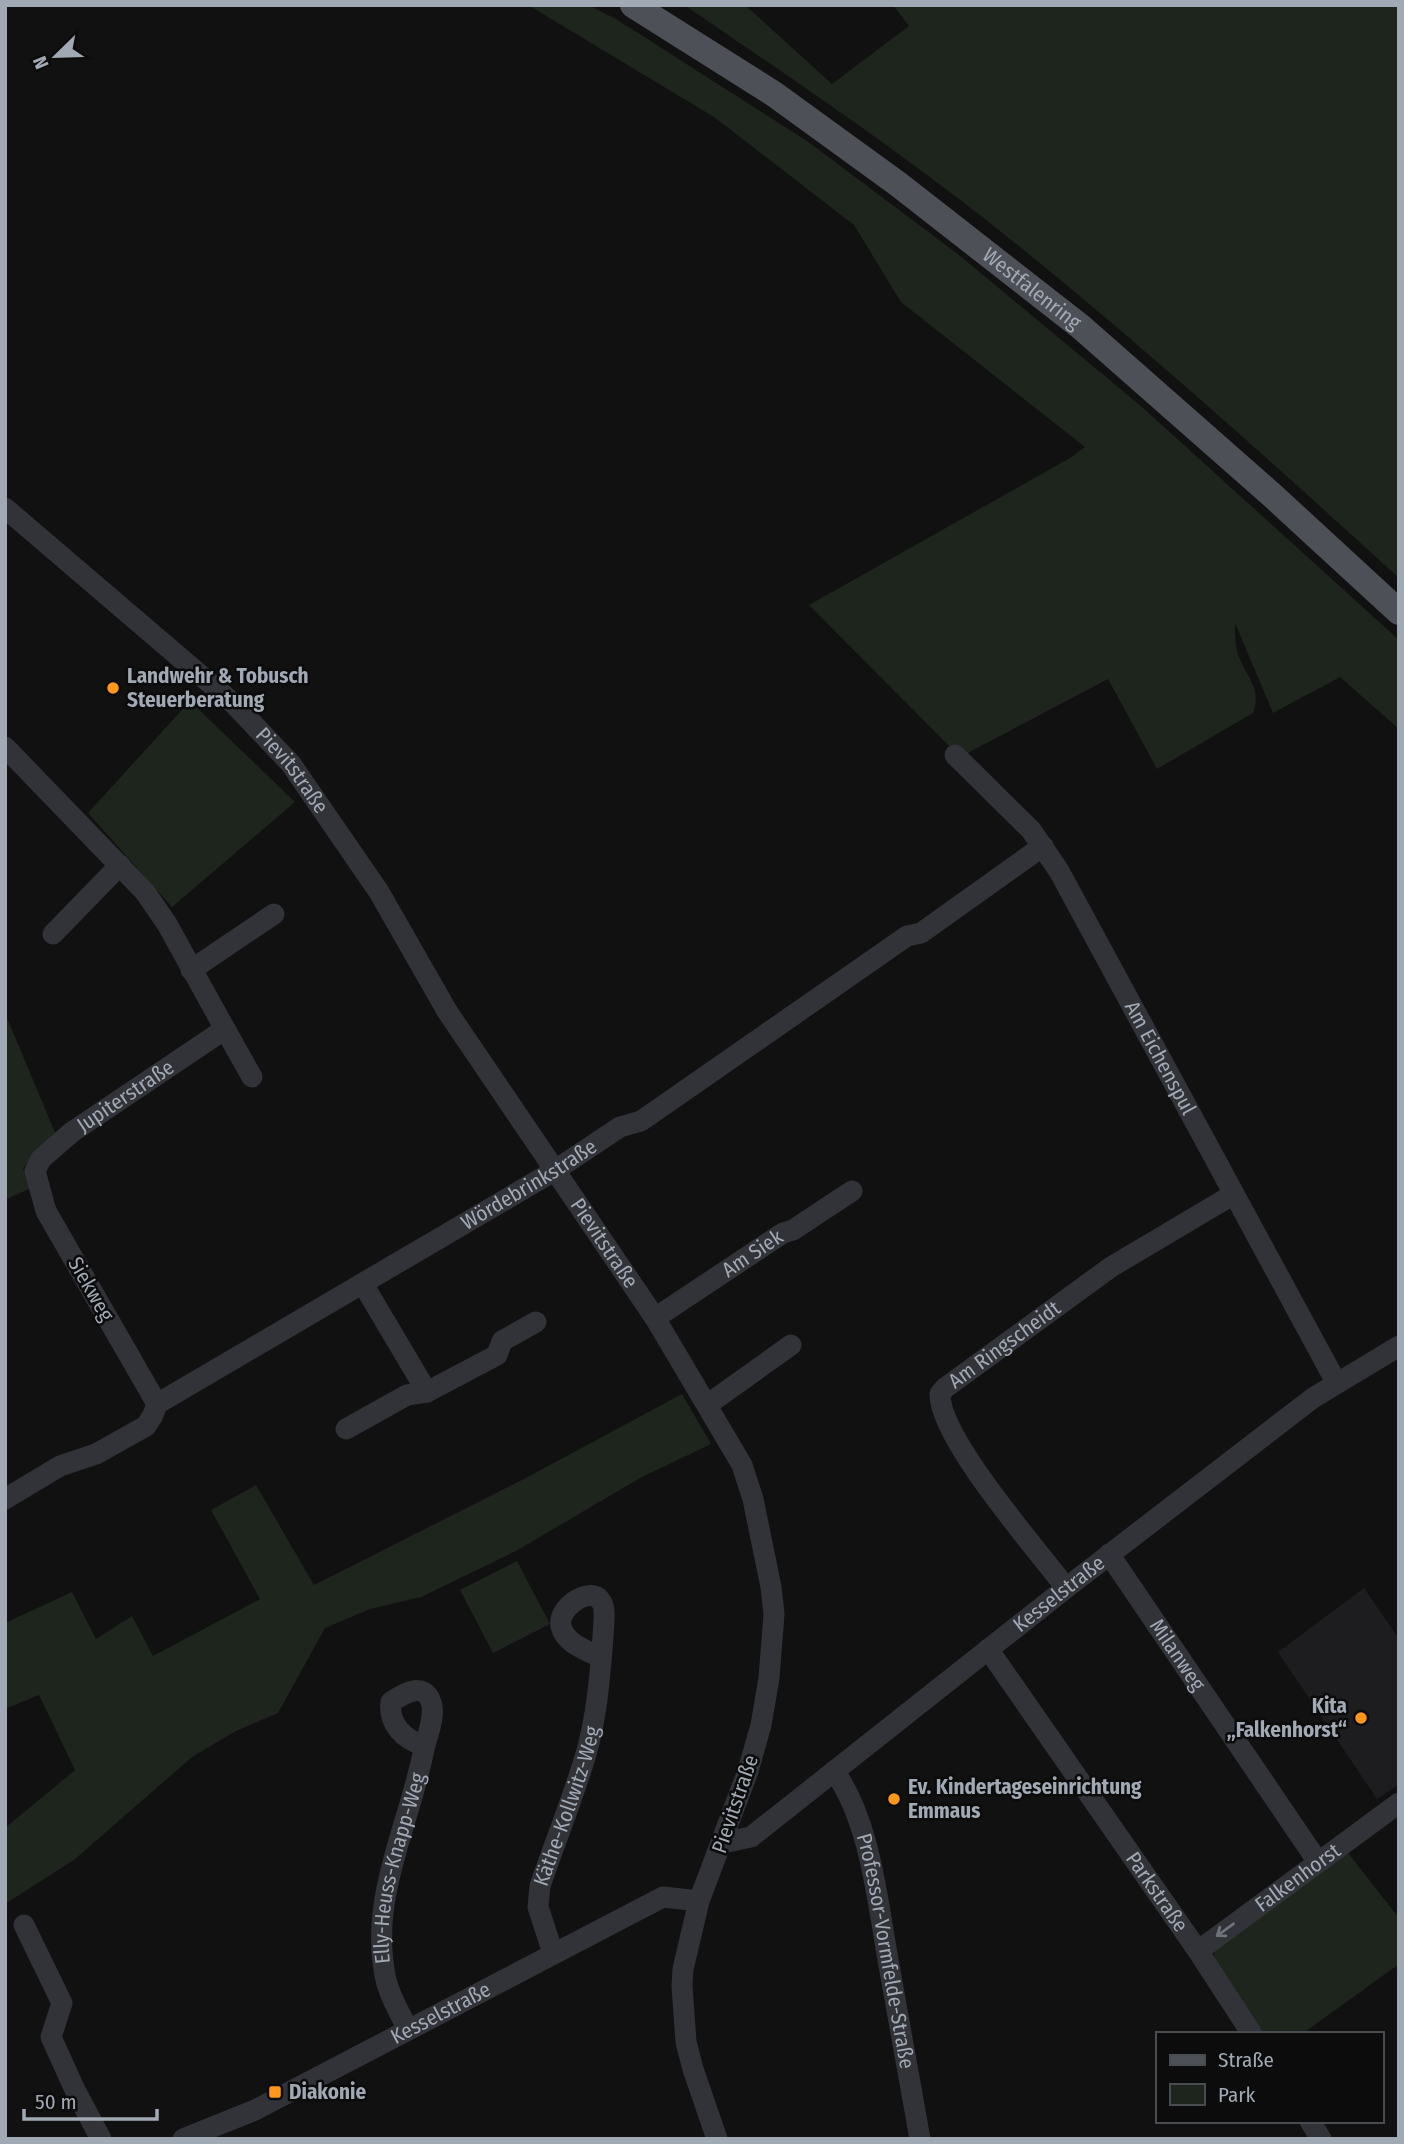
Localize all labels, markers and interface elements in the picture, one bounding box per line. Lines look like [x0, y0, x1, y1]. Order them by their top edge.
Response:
north arrow [21, 21, 91, 91]
text: N [28, 53, 54, 72]
street label: Westfalenring [977, 242, 1087, 335]
place label: Landwehr & Tobusch Steuerberatung [127, 663, 309, 713]
marker: Landwehr & Tobusch Steuerberatung [105, 680, 121, 696]
street label: Pievitstraße [250, 722, 334, 818]
street label: Am Eichenspul [1119, 997, 1202, 1120]
street label: Jupiterstraße [72, 1054, 179, 1138]
street label: Wördebrinkstraße [456, 1133, 602, 1236]
street label: Pievitstraße [565, 1193, 644, 1293]
street label: Am Siek [717, 1224, 788, 1283]
street label: Siekweg [62, 1252, 120, 1326]
street label: Am Ringscheidt [943, 1295, 1066, 1394]
street label: Kesselstraße [1008, 1550, 1110, 1638]
street label: Milanweg [1144, 1614, 1211, 1696]
place label: Kita „Falkenhorst“ [1227, 1693, 1347, 1743]
marker: Kita „Falkenhorst“ [1353, 1710, 1369, 1726]
street label: Käthe-Kollwitz-Weg [528, 1724, 605, 1890]
street label: Pievitstraße [706, 1751, 764, 1857]
street label: Elly-Heuss-Knapp-Weg [369, 1770, 431, 1965]
place label: Ev. Kindertageseinrichtung Emmaus [908, 1774, 1142, 1824]
marker: Ev. Kindertageseinrichtung Emmaus [886, 1791, 902, 1807]
street label: Professor-Vormfelde-Straße [851, 1830, 920, 2071]
street label: Falkenhorst [1250, 1837, 1346, 1917]
street label: Parkstraße [1120, 1847, 1194, 1937]
one-way arrow [1216, 1923, 1235, 1938]
street label: Kesselstraße [386, 1976, 495, 2050]
legend [1156, 2032, 1383, 2123]
text: Straße [1218, 2047, 1274, 2073]
scale bar [24, 2078, 158, 2122]
place label: Diakonie [289, 2079, 366, 2105]
text: Park [1218, 2082, 1256, 2108]
marker: Diakonie [267, 2084, 283, 2100]
text: 50 m [35, 2089, 77, 2115]

